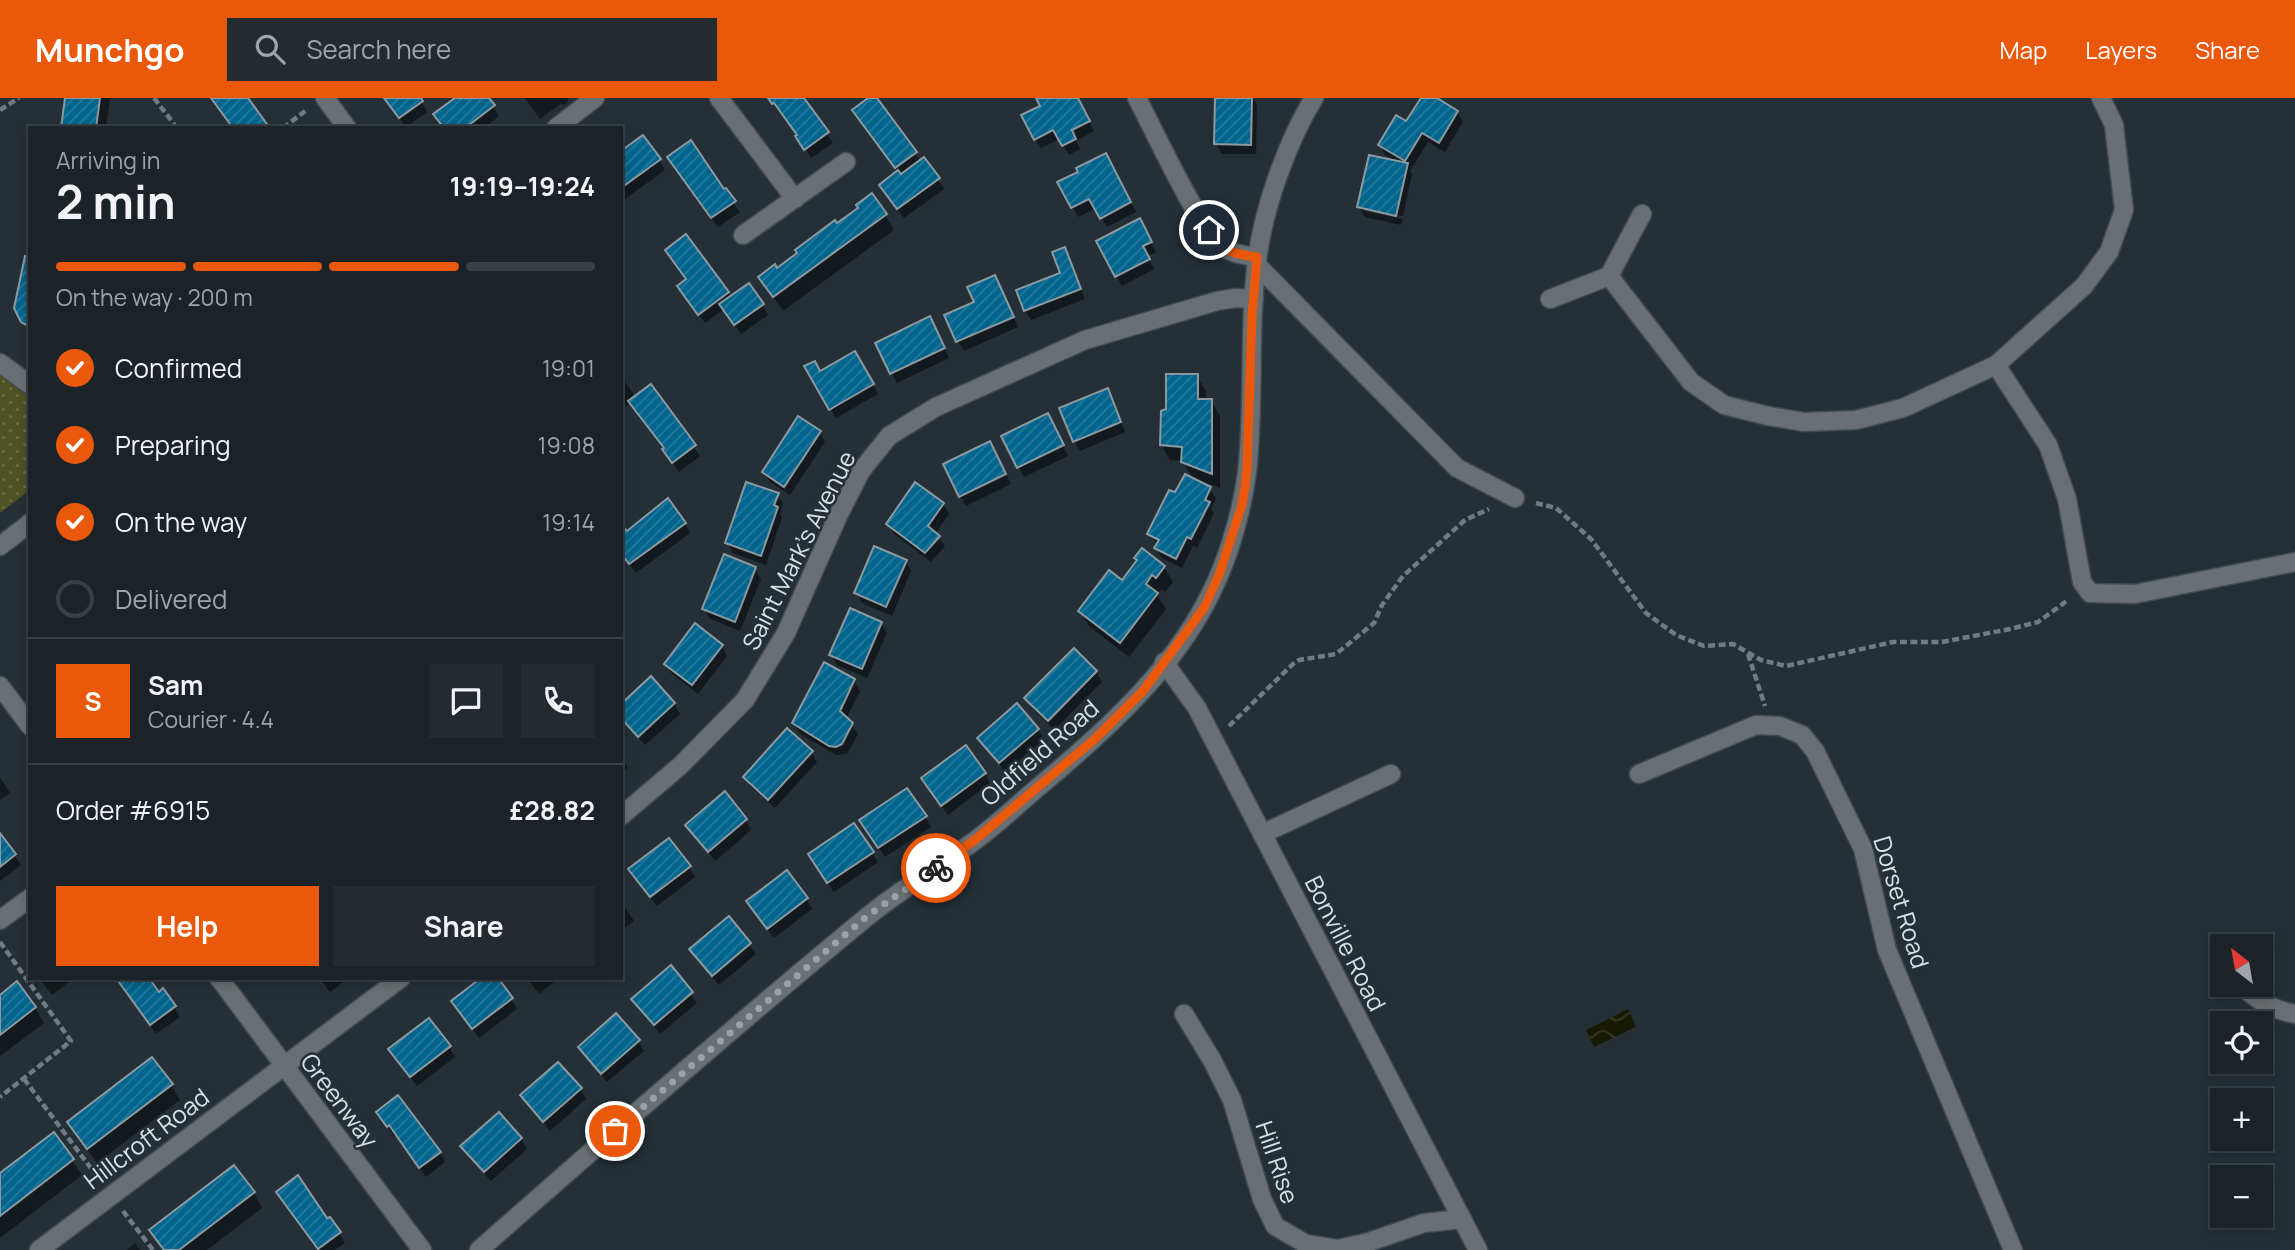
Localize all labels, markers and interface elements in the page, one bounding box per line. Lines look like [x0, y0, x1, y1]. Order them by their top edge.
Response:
search box [227, 18, 717, 81]
text: Munchgo [35, 27, 185, 72]
icon: search [251, 30, 289, 68]
text: Search here [307, 31, 451, 67]
text: Map [2000, 33, 2047, 66]
text: Layers [2085, 33, 2157, 66]
text: Share [2195, 33, 2260, 66]
text: Arriving in [56, 144, 161, 176]
text: 19:19–19:24 [450, 168, 595, 204]
text: 2 min [56, 170, 176, 233]
pin [1179, 200, 1239, 260]
icon: home [1190, 211, 1228, 249]
text: On the way · 200 m [56, 281, 253, 313]
icon: check [56, 349, 94, 387]
text: Confirmed [115, 350, 242, 386]
text: 19:01 [542, 352, 595, 384]
icon: check [56, 426, 94, 464]
text: Preparing [115, 427, 231, 463]
text: 19:08 [538, 429, 595, 461]
street label: Saint Mark's Avenue [733, 445, 863, 655]
icon: check [56, 503, 94, 541]
text: On the way [115, 504, 247, 540]
text: 19:14 [542, 506, 595, 538]
text: Delivered [115, 581, 227, 617]
button: chat [429, 664, 503, 738]
button: phone [521, 664, 595, 738]
text: Sam [148, 667, 203, 703]
text: S [84, 683, 102, 719]
street label: Oldfield Road [973, 691, 1105, 813]
text: Courier · 4.4 [148, 703, 274, 735]
text: Order #6915 [56, 792, 210, 828]
text: £28.82 [509, 792, 595, 828]
street label: Dorset Road [1866, 832, 1938, 972]
courier [901, 833, 971, 903]
icon: bike [917, 849, 955, 887]
street label: Bonville Road [1298, 870, 1394, 1016]
button: Help [56, 886, 319, 966]
button: Share [333, 886, 595, 966]
north arrow [2210, 934, 2273, 998]
map controls [2210, 934, 2273, 1228]
button: locate [2210, 1011, 2273, 1074]
street label: Greenway [294, 1046, 387, 1154]
street label: Hillcroft Road [77, 1080, 215, 1196]
button: + [2210, 1088, 2273, 1151]
pin [585, 1101, 645, 1161]
icon: bag [596, 1112, 634, 1150]
street label: Hill Rise [1248, 1116, 1308, 1208]
button: − [2210, 1165, 2273, 1228]

